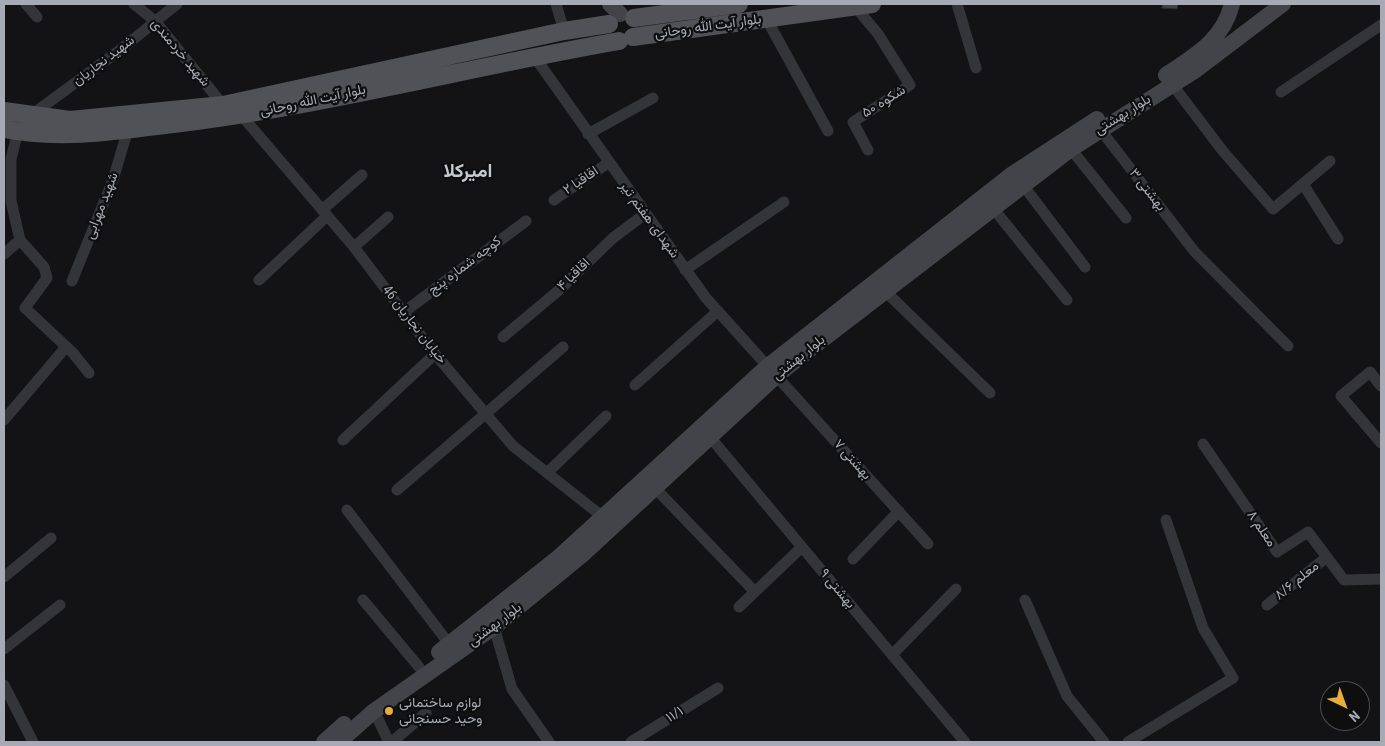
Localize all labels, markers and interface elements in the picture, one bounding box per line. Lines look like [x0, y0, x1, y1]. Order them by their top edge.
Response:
street label: بلوار آیت الله روحانی [654, 11, 762, 43]
street label: شهید خردمندی [147, 16, 213, 90]
street label: شهید نجاریان [70, 32, 138, 90]
street label: بلوار آیت الله روحانی [259, 82, 367, 120]
street label: شکوه ۵۰ [859, 82, 909, 122]
street label: بلوار بهشتی [1092, 91, 1154, 139]
district label: امیرکلا [444, 161, 492, 183]
street label: اقاقیا ۲ [560, 163, 602, 199]
street label: بهشتی ۳ [1125, 165, 1169, 215]
street label: شهید مهرابی [82, 170, 122, 242]
street label: شهدای هفتم تیر [616, 178, 682, 262]
street label: کوچه شماره پنج [425, 233, 505, 299]
street label: اقاقیا ۴ [554, 255, 594, 295]
street label: خیابان نجاریان 46 [378, 282, 450, 368]
street label: بلوار بهشتی [769, 332, 829, 384]
street label: بهشتی ۷ [830, 436, 874, 484]
street label: معلم ۸ [1243, 508, 1279, 550]
street label: معلم ۸/۶ [1271, 558, 1323, 604]
street label: بهشتی ۹ [815, 566, 859, 612]
street label: بلوار بهشتی [465, 599, 525, 651]
north arrow [1320, 681, 1370, 731]
place label: لوازم ساختمانی وحید حسنجانی [399, 695, 483, 728]
street label: ۱۱/۱ [663, 703, 687, 727]
marker: لوازم ساختمانی وحید حسنجانی [383, 705, 395, 717]
text: N [1346, 708, 1363, 725]

